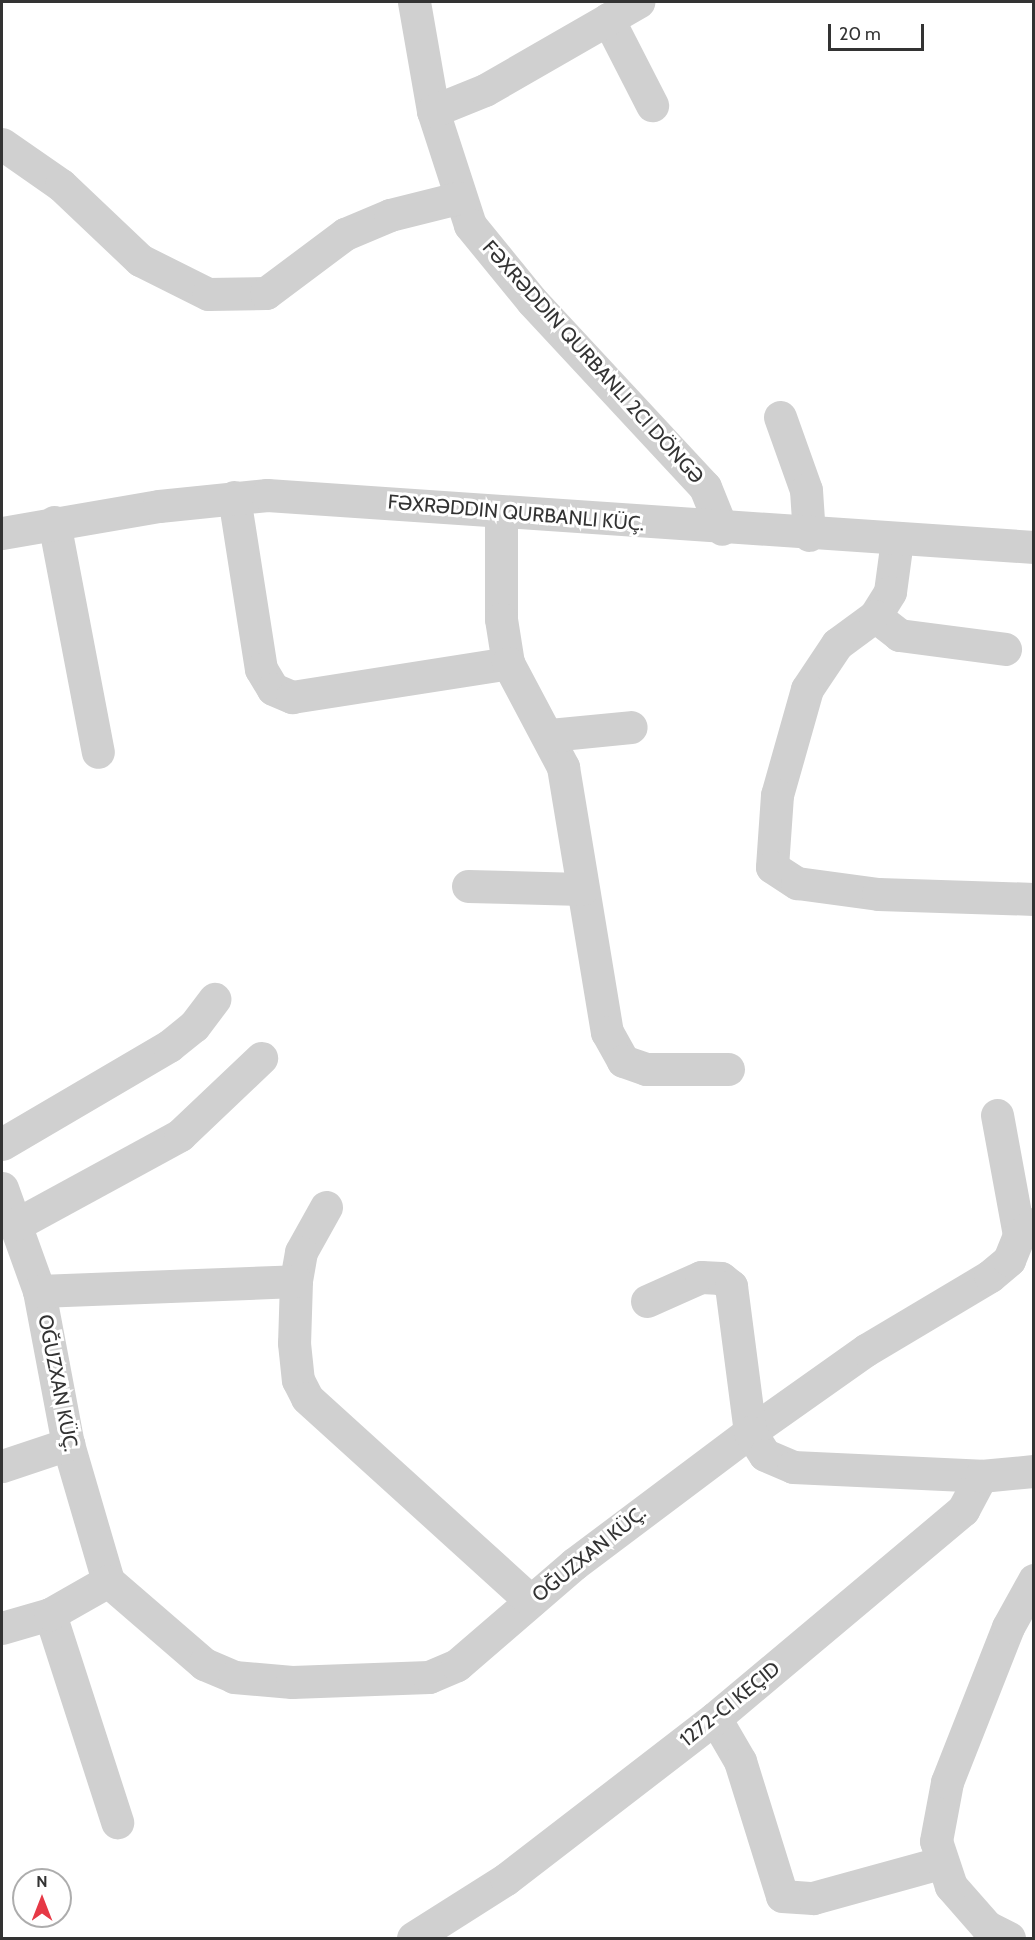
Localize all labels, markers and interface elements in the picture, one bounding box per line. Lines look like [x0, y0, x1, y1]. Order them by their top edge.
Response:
scale bar [831, 12, 927, 50]
text: 20 m [839, 23, 881, 45]
street label: FƏXRƏDDIN QURBANLI 2CI DÖNGƏ [477, 235, 709, 489]
street label: FƏXRƏDDIN QURBANLI KÜÇ. [387, 490, 645, 536]
street label: OĞUZXAN KÜÇ. [33, 1312, 83, 1454]
street label: OĞUZXAN KÜÇ. [527, 1501, 651, 1607]
street label: 1272-CI KEÇID [675, 1656, 785, 1752]
north arrow [12, 1868, 72, 1928]
text: N [36, 1872, 48, 1891]

